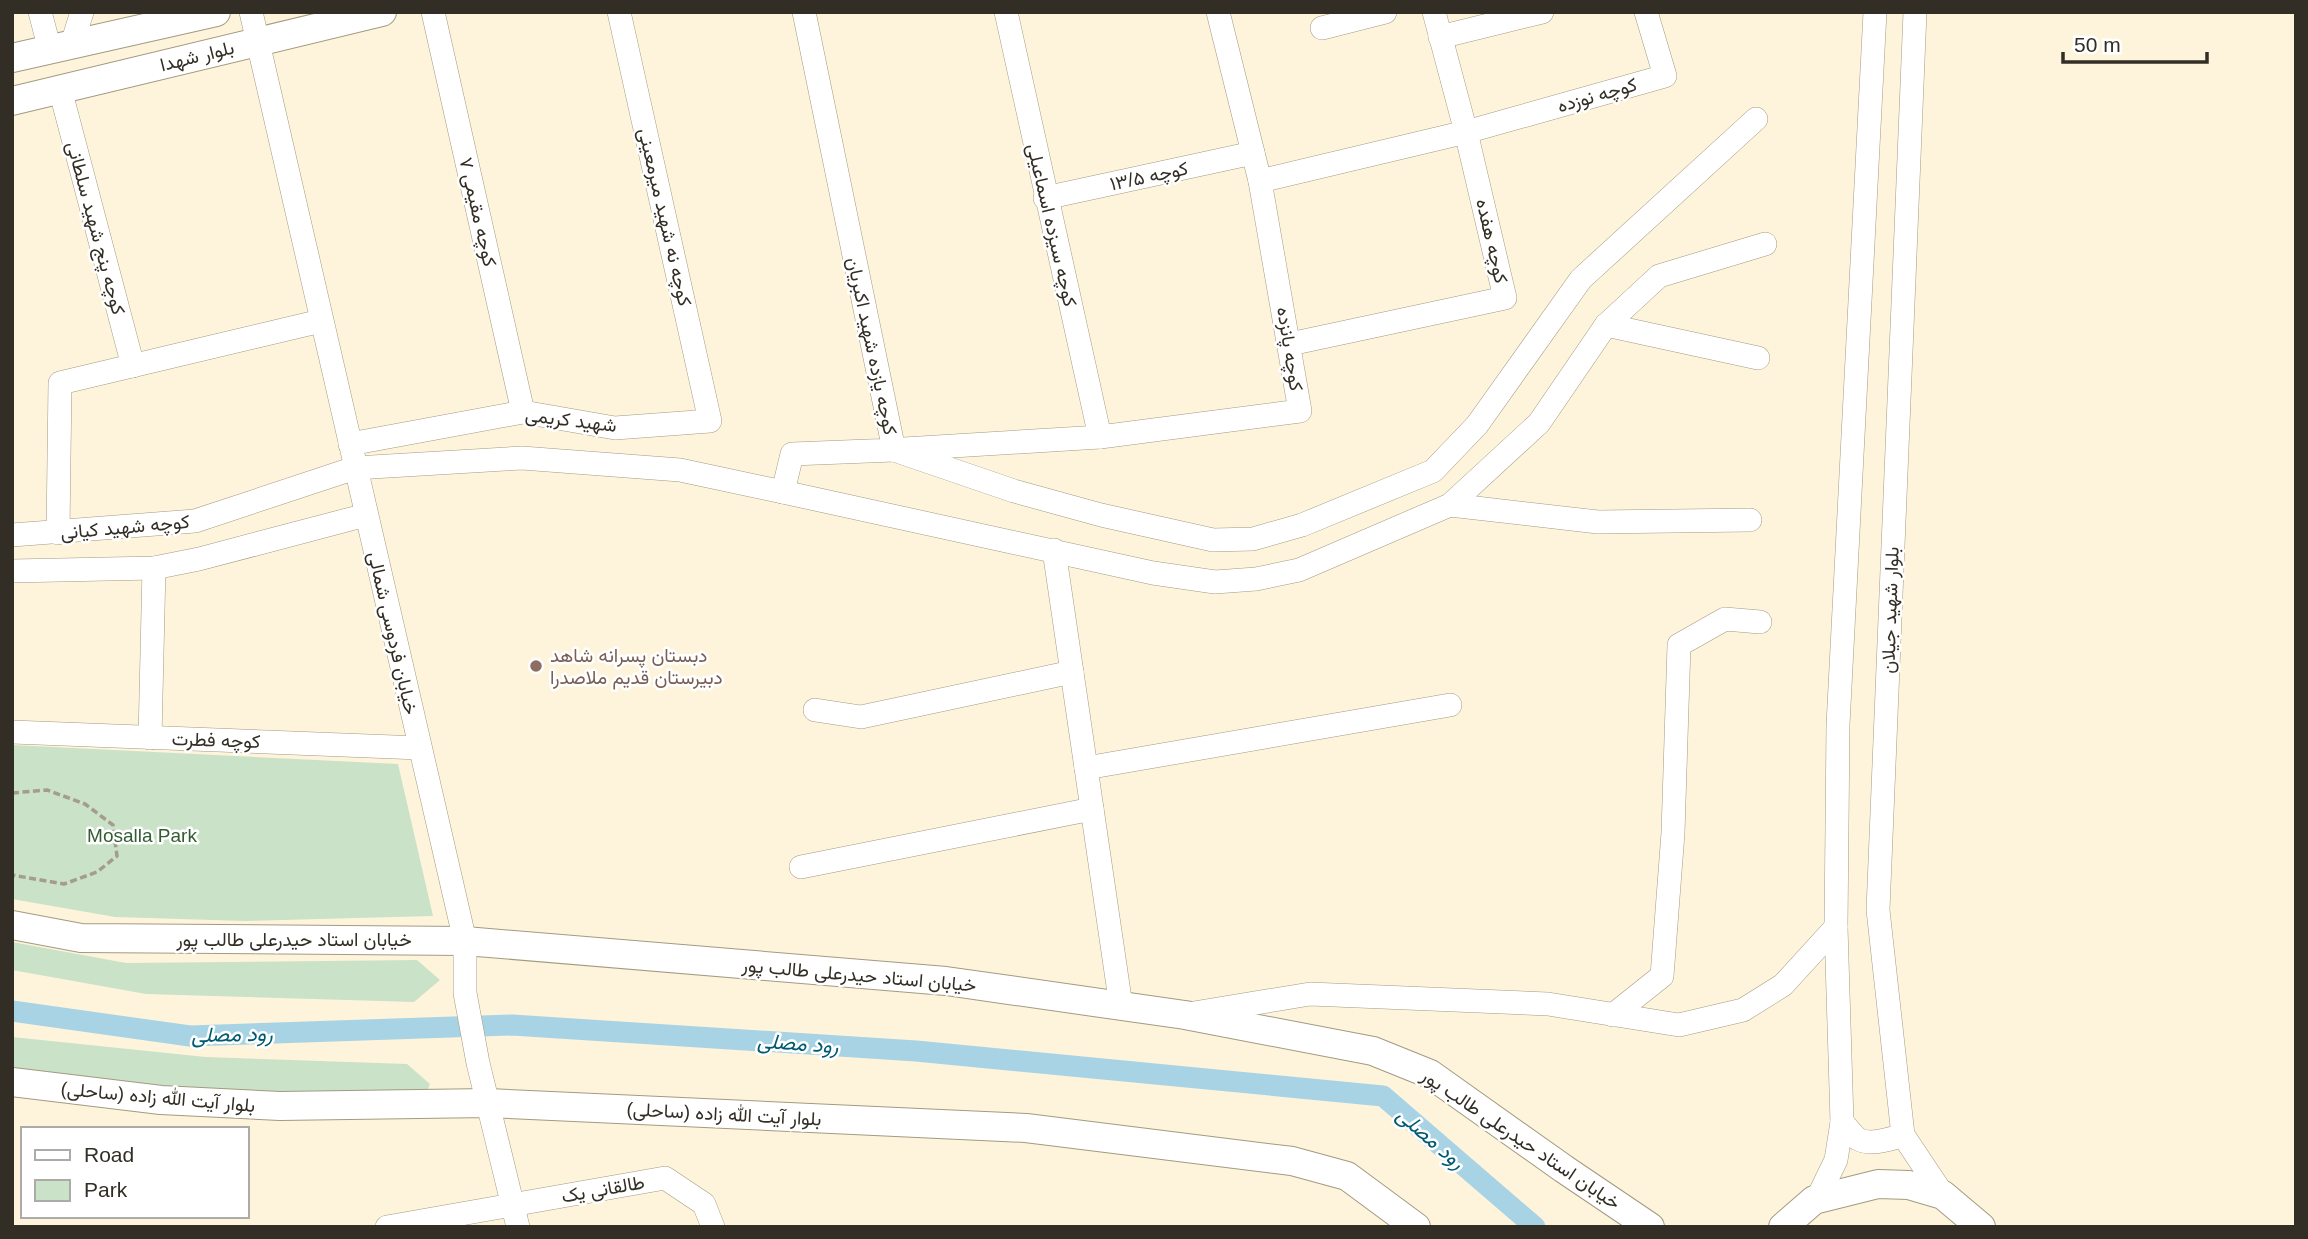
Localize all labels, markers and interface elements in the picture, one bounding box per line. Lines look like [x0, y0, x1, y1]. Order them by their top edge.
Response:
scale bar [2063, 21, 2206, 65]
text: 50 m [2074, 33, 2121, 56]
street label: بلوار شهدا [158, 37, 236, 76]
street label: کوچه نوزده [1555, 74, 1640, 119]
street label: کوچه نه شهید میرمعینی [631, 126, 696, 309]
street label: کوچه پنج شهید سلطانی [60, 139, 129, 318]
street label: کوچه سیزده اسماعیلی [1020, 141, 1081, 309]
street label: کوچه مقیمی ۷ [452, 155, 501, 269]
street label: کوچه ۱۳/۵ [1108, 157, 1191, 197]
street label: کوچه هفده [1469, 197, 1512, 286]
street label: کوچه یازده شهید اکبریان [840, 255, 901, 437]
street label: کوچه پانزده [1270, 305, 1307, 393]
street label: شهید کریمی [524, 404, 618, 437]
street label: کوچه شهید کیانی [60, 511, 191, 546]
street label: بلوار شهید جیلان [1877, 546, 1904, 674]
street label: خیابان فردوسی شمالی [363, 549, 422, 717]
place label: دبستان پسرانه شاهد دبیرستان قدیم ملاصدرا [550, 645, 723, 690]
marker: دبستان پسرانه شاهد دبیرستان قدیم ملاصدرا [528, 658, 544, 674]
street label: کوچه فطرت [171, 728, 261, 755]
park label: Mosalla Park [87, 825, 197, 846]
street label: خیابان استاد حیدرعلی طالب پور [175, 929, 412, 953]
street label: خیابان استاد حیدرعلی طالب پور [740, 954, 977, 999]
water label: رود مصلی [191, 1022, 273, 1048]
water label: رود مصلی [756, 1029, 840, 1059]
street label: خیابان استاد حیدرعلی طالب پور [1415, 1064, 1624, 1216]
street label: بلوار آیت الله زاده (ساحلی) [60, 1078, 256, 1117]
street label: بلوار آیت الله زاده (ساحلی) [626, 1098, 822, 1131]
water label: رود مصلی [1391, 1103, 1469, 1175]
legend [21, 1127, 248, 1218]
text: Road [84, 1143, 134, 1166]
street label: طالقانی یک [560, 1171, 646, 1208]
text: Park [84, 1178, 128, 1201]

